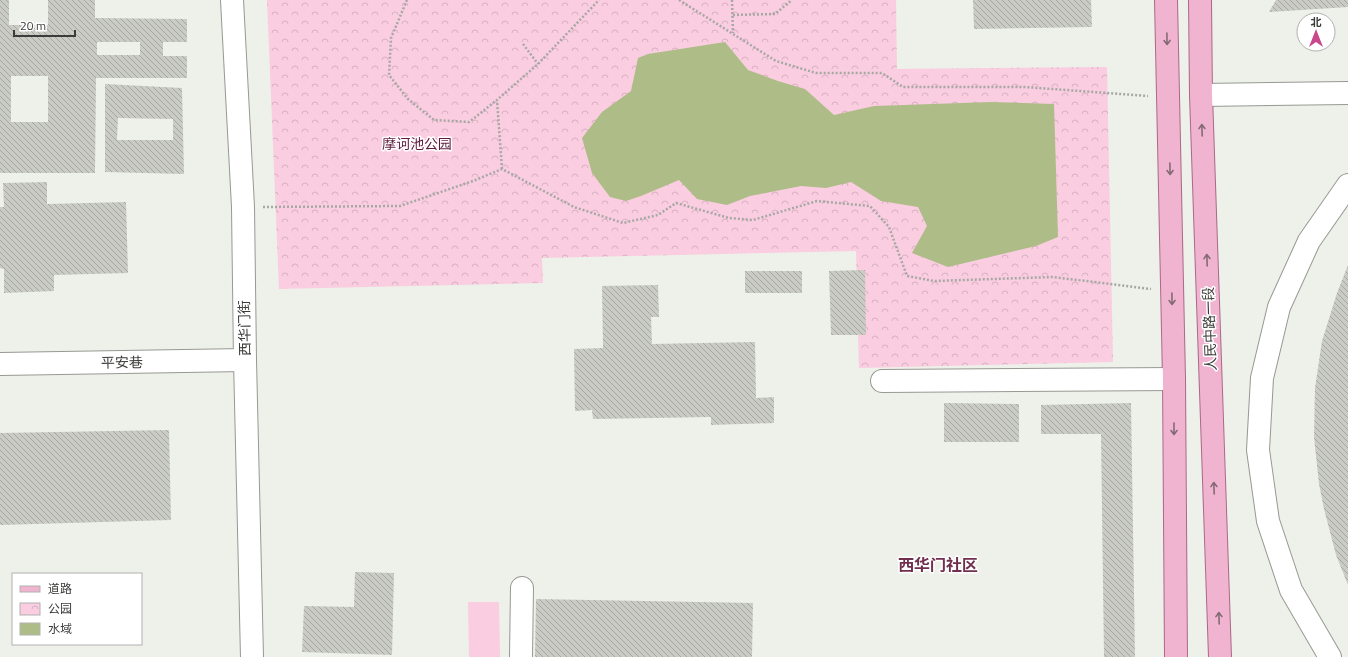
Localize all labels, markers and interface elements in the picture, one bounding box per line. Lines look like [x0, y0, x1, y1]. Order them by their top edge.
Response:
scale bar [14, 12, 75, 38]
north arrow [1296, 12, 1336, 52]
text: 北 [1311, 14, 1322, 30]
text: 20 m [20, 16, 46, 35]
one-way arrow [1163, 32, 1171, 45]
one-way arrow [1199, 124, 1206, 137]
park label: 摩诃池公园 [382, 133, 452, 154]
one-way arrow [1166, 162, 1173, 175]
one-way arrow [1203, 254, 1211, 267]
street label: 人民中路一段 [1197, 287, 1221, 371]
one-way arrow [1168, 292, 1176, 305]
street label: 西华门街 [233, 300, 255, 356]
street label: 平安巷 [101, 351, 143, 373]
one-way arrow [1170, 422, 1178, 435]
one-way arrow [1211, 482, 1218, 495]
district label: 西华门社区 [898, 553, 978, 577]
legend [12, 573, 142, 645]
text: 道路 [48, 579, 72, 598]
text: 公园 [48, 599, 72, 618]
one-way arrow [1215, 612, 1223, 625]
text: 水域 [48, 619, 72, 638]

